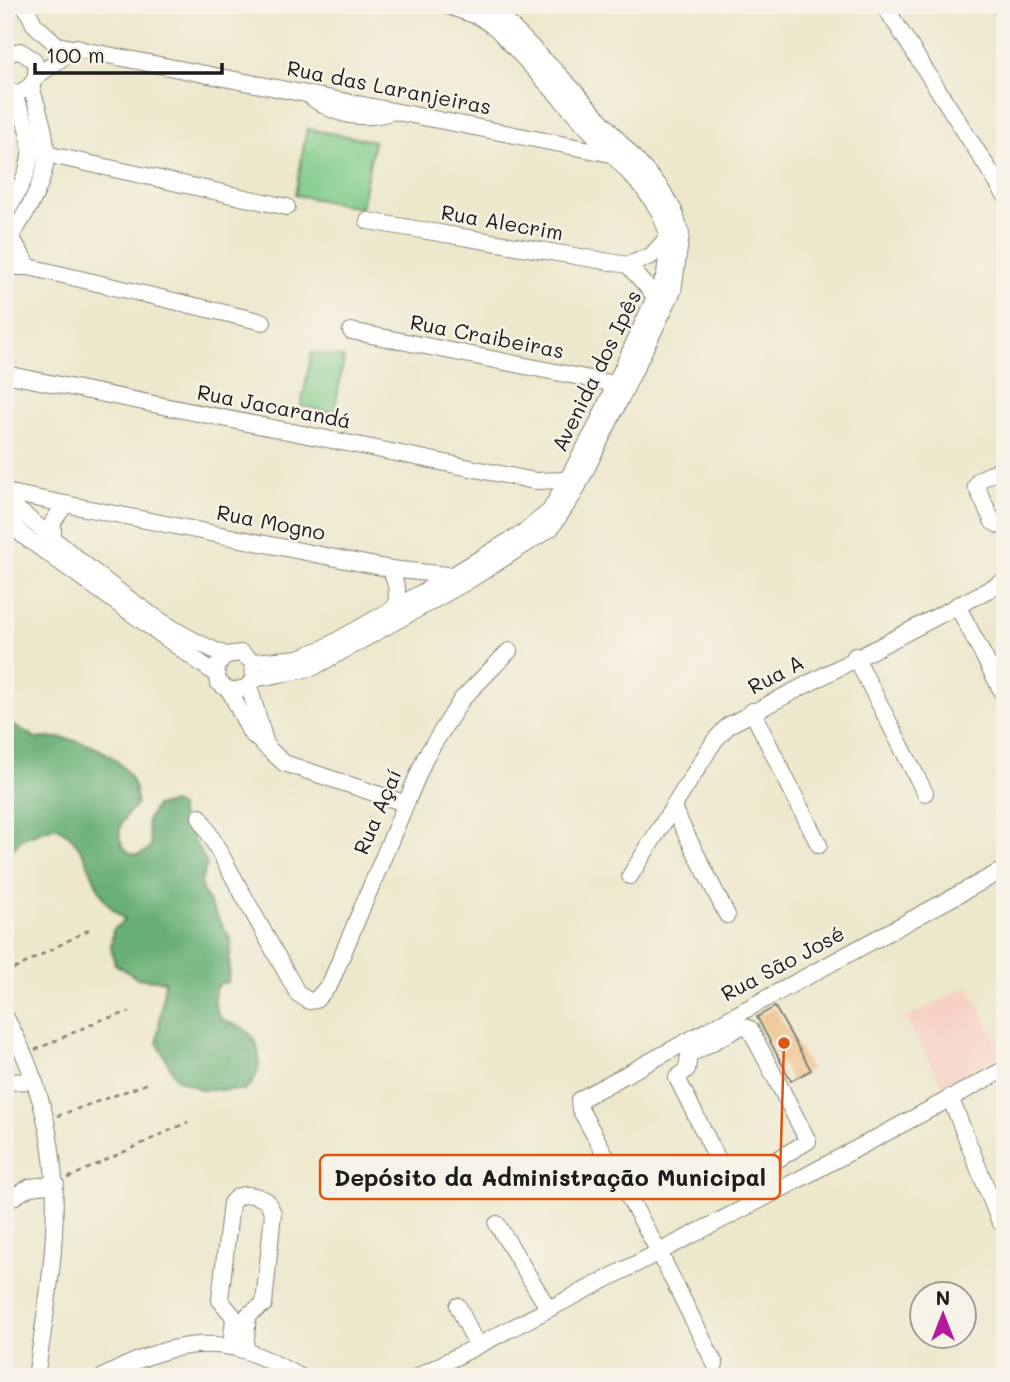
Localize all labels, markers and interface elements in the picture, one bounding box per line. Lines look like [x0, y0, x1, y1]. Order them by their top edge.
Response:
scale bar [35, 32, 222, 76]
text: 100 m [46, 41, 105, 68]
street label: Rua das Laranjeiras [285, 53, 494, 120]
street label: Rua Alecrim [439, 197, 565, 246]
street label: Avenida dos Ipês [545, 285, 646, 455]
street label: Rua Craibeiras [408, 307, 567, 364]
street label: Rua Jacarandá [195, 377, 354, 434]
street label: Rua Mogno [215, 498, 328, 545]
street label: Rua A [743, 648, 808, 700]
street label: Rua Açaí [347, 765, 407, 858]
street label: Rua São José [716, 919, 849, 1007]
callout: Depósito da Administração Municipal [320, 1155, 780, 1199]
text: Depósito da Administração Municipal [334, 1162, 766, 1192]
north arrow [908, 1280, 978, 1350]
text: N [936, 1285, 950, 1310]

